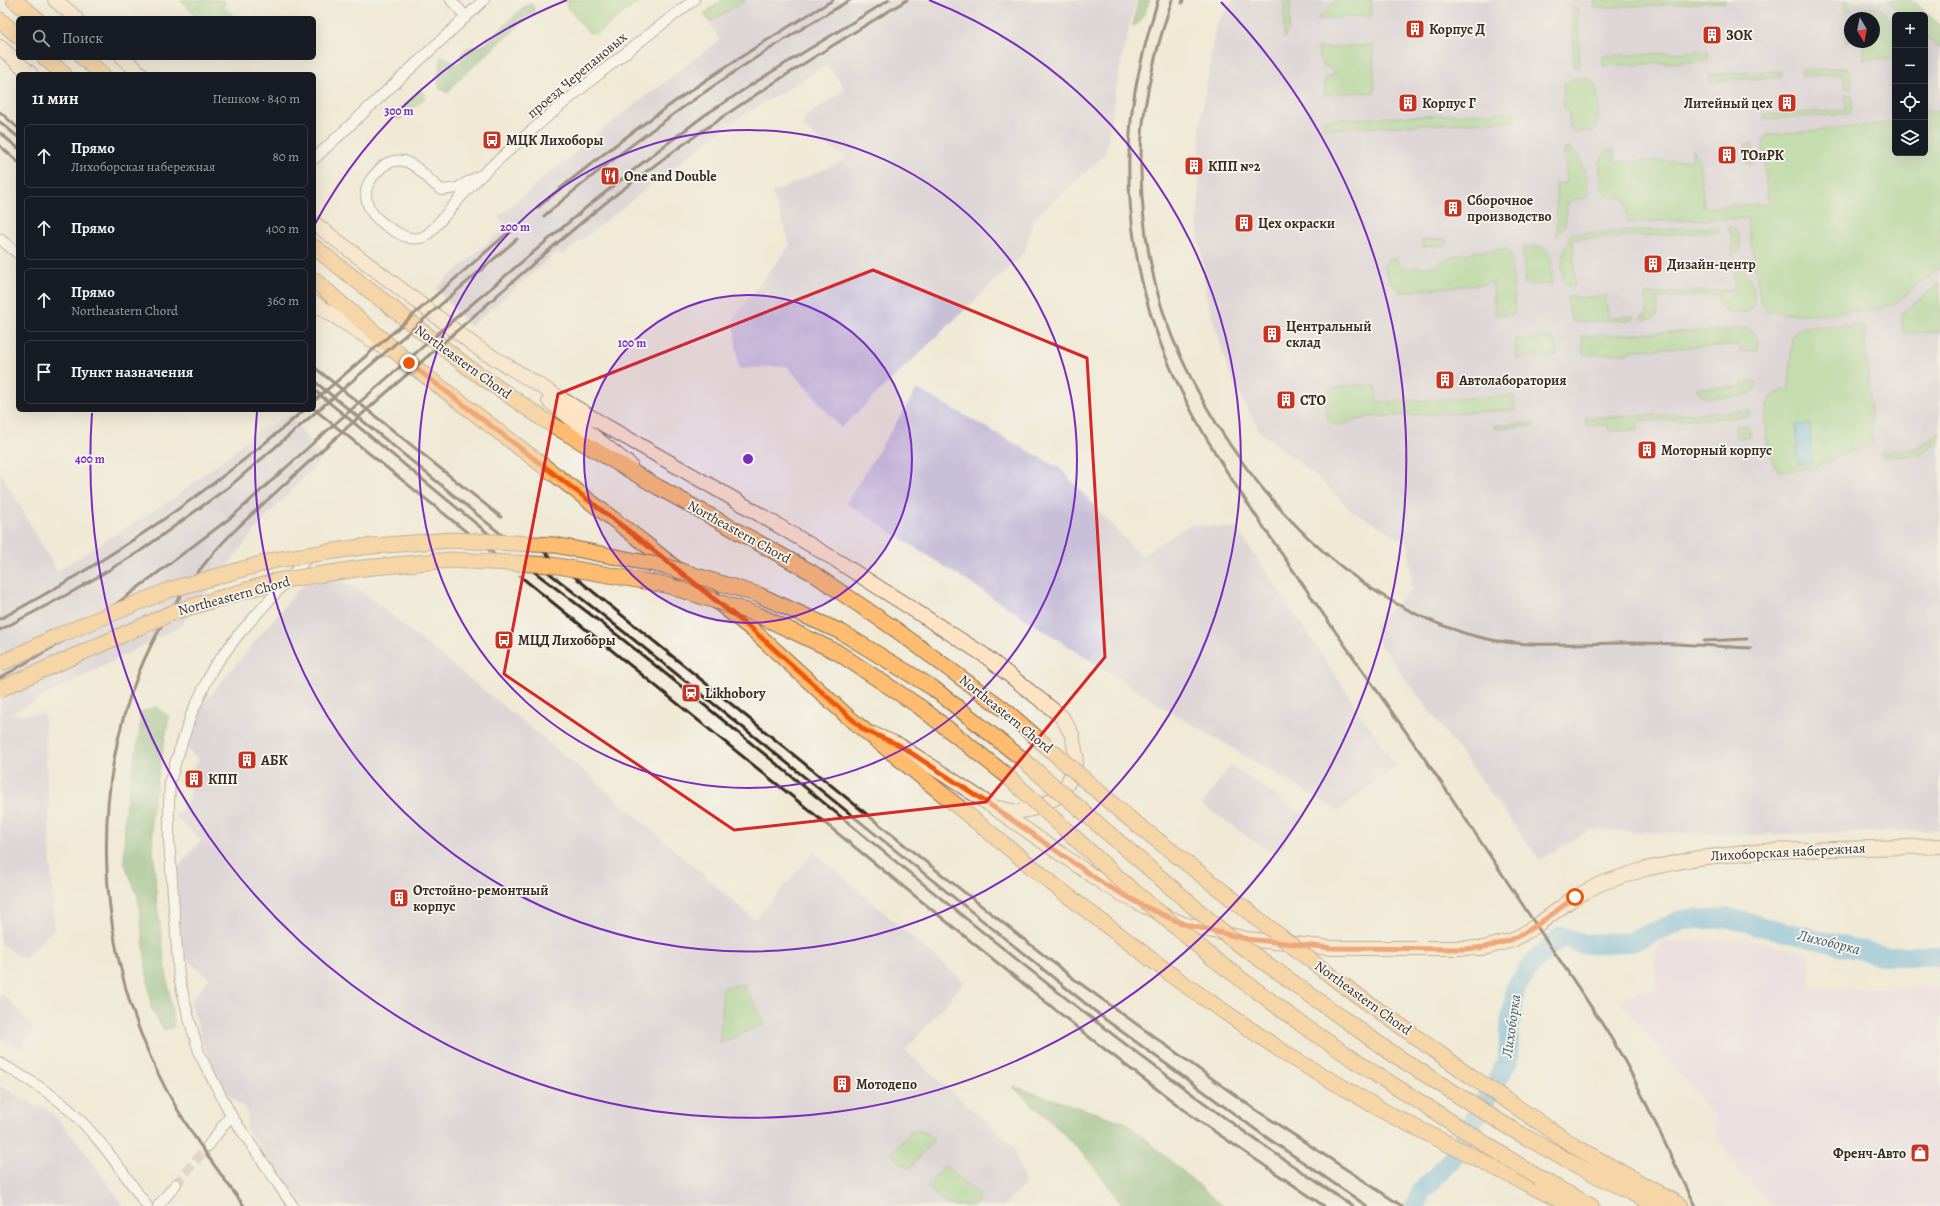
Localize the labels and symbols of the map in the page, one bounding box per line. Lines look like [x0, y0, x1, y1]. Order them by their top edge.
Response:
north arrow [1844, 12, 1880, 48]
building icon: Корпус Д [1404, 18, 1426, 40]
place label: Корпус Д [1429, 20, 1485, 39]
building icon: ЗОК [1701, 24, 1723, 46]
place label: ЗОК [1726, 26, 1753, 45]
street label: проезд Черепановых [523, 27, 631, 123]
building icon: Корпус Г [1397, 92, 1419, 114]
building icon: Литейный цех [1776, 92, 1798, 114]
place label: Корпус Г [1422, 94, 1476, 113]
place label: Литейный цех [1684, 94, 1774, 113]
text: 300 m [384, 103, 414, 119]
bus stop icon: МЦК Лихоборы [481, 129, 503, 151]
place label: МЦК Лихоборы [506, 131, 603, 150]
building icon: ТОиРК [1716, 144, 1738, 166]
place label: ТОиРК [1741, 146, 1784, 165]
building icon: КПП №2 [1183, 155, 1205, 177]
place label: КПП №2 [1208, 157, 1261, 176]
restaurant icon: One and Double [599, 165, 621, 187]
place label: One and Double [624, 167, 717, 186]
place label: Сборочное производство [1467, 191, 1552, 226]
building icon: Сборочное производство [1442, 197, 1464, 219]
building icon: Цех окраски [1233, 212, 1255, 234]
place label: Цех окраски [1258, 214, 1335, 233]
text: 200 m [500, 219, 530, 235]
building icon: Дизайн-центр [1642, 253, 1664, 275]
place label: Дизайн-центр [1667, 255, 1756, 274]
place label: Центральный склад [1286, 317, 1372, 352]
street label: Northeastern Chord [411, 320, 516, 404]
building icon: Центральный склад [1261, 323, 1283, 345]
text: 100 m [618, 335, 646, 351]
route end [400, 354, 418, 372]
building icon: Автолаборатория [1434, 369, 1456, 391]
place label: Автолаборатория [1458, 371, 1567, 390]
building icon: СТО [1275, 389, 1297, 411]
place label: СТО [1300, 391, 1326, 410]
building icon: Моторный корпус [1636, 439, 1658, 461]
place label: Моторный корпус [1661, 441, 1772, 460]
text: 400 m [75, 451, 105, 467]
centre of rings [741, 452, 755, 466]
street label: Northeastern Chord [684, 496, 794, 568]
street label: Northeastern Chord [176, 572, 293, 620]
bus stop icon: МЦД Лихоборы [493, 629, 515, 651]
place label: МЦД Лихоборы [518, 631, 616, 650]
street label: Northeastern Chord [955, 670, 1057, 758]
station icon: Likhobory [680, 682, 702, 704]
place label: Likhobory [705, 684, 766, 703]
building icon: АБК [236, 749, 258, 771]
place label: АБК [260, 751, 289, 770]
building icon: КПП [183, 768, 205, 790]
place label: КПП [208, 770, 238, 789]
street label: Лихоборская набережная [1710, 838, 1866, 866]
place label: Отстойно-ремонтный корпус [413, 881, 549, 916]
building icon: Отстойно-ремонтный корпус [388, 887, 410, 909]
route start [1566, 888, 1584, 906]
water label: Лихоборка [1795, 924, 1862, 959]
street label: Northeastern Chord [1311, 956, 1416, 1040]
water label: Лихоборка [1497, 993, 1525, 1060]
building icon: Мотодепо [831, 1073, 853, 1095]
place label: Мотодепо [856, 1075, 917, 1094]
shop icon: Френч-Авто [1909, 1142, 1931, 1164]
place label: Френч-Авто [1833, 1144, 1906, 1163]

